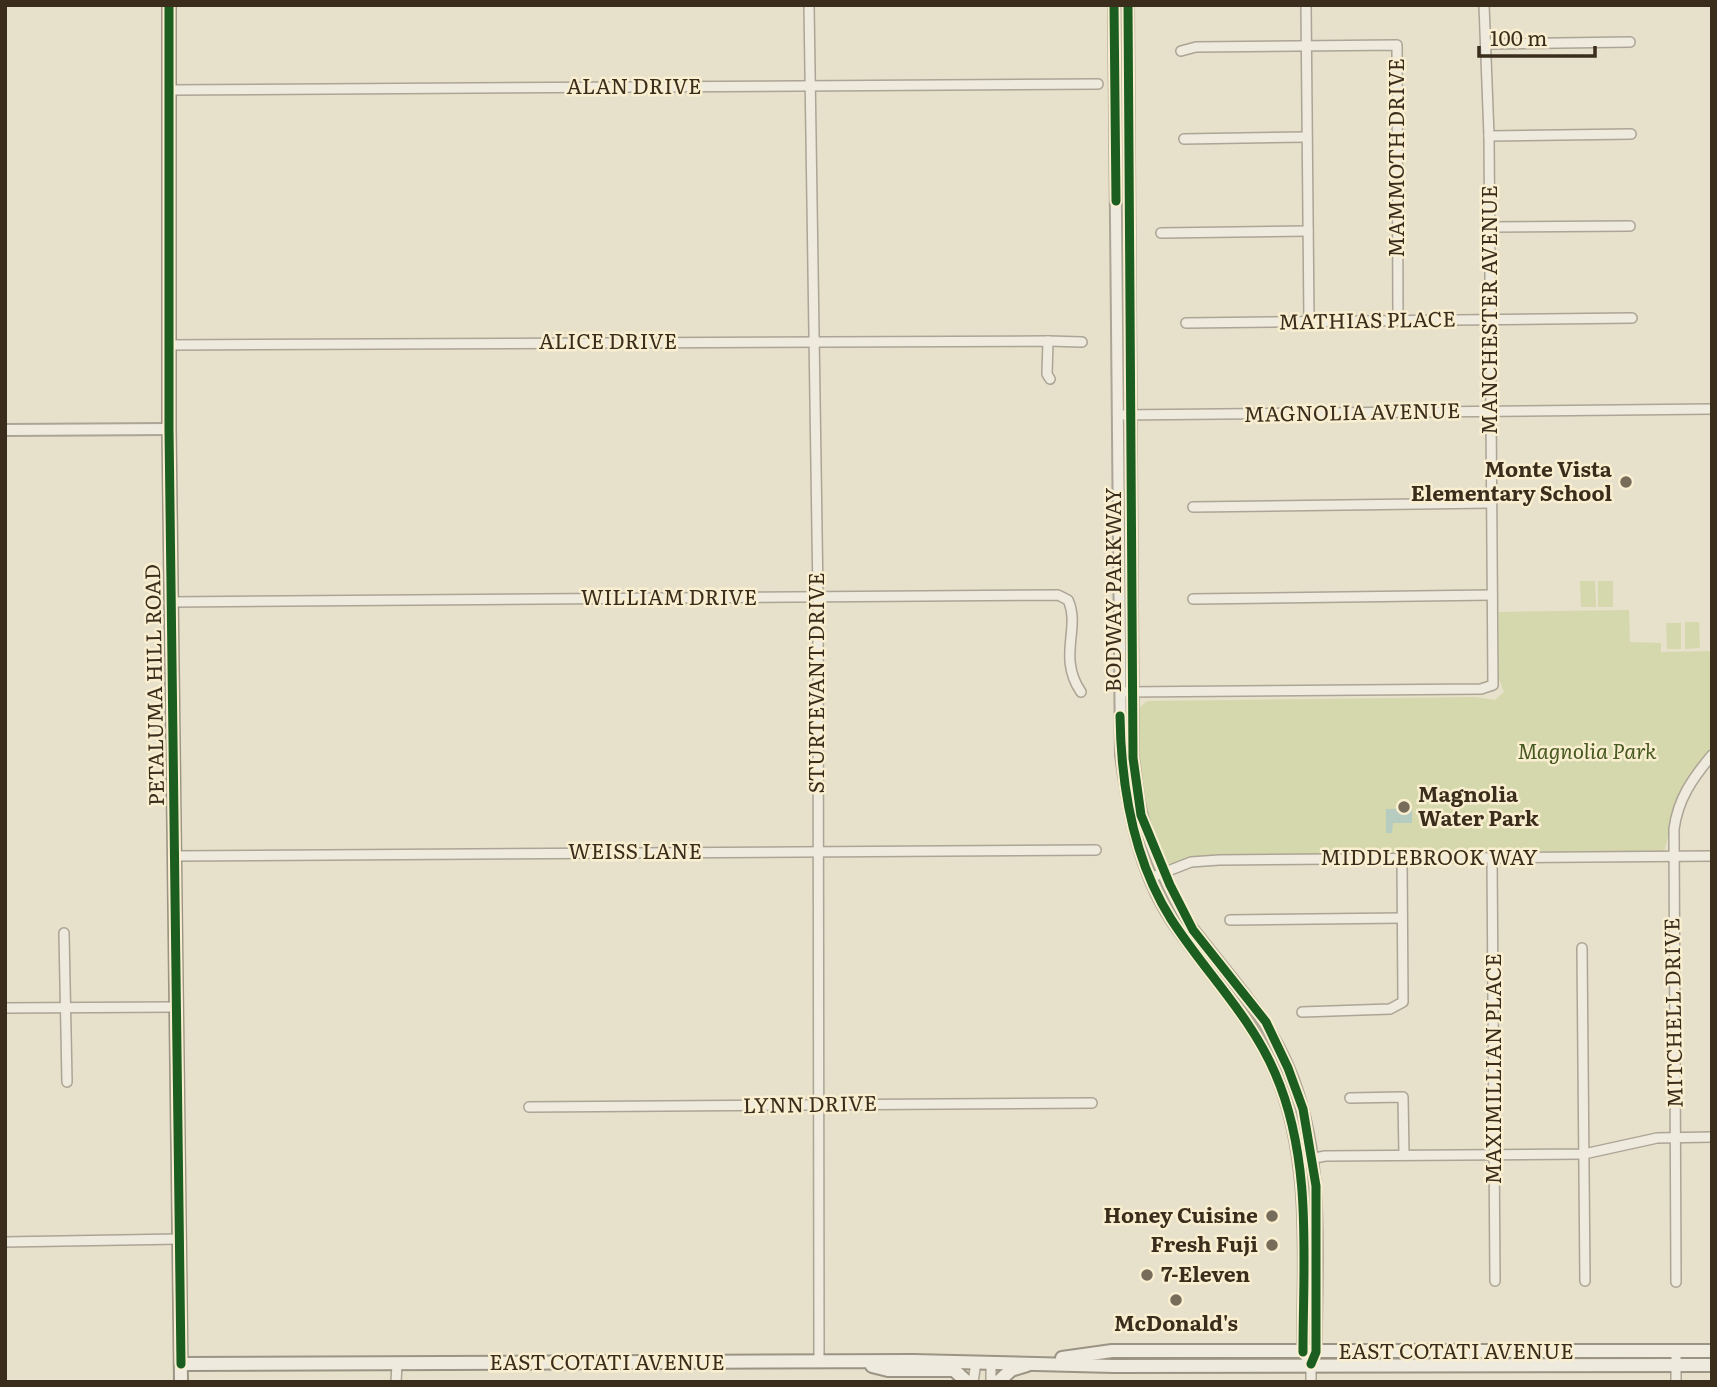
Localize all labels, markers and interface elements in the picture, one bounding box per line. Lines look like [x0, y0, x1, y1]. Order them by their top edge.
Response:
scale bar [1479, 14, 1594, 58]
text: 100 m [1490, 21, 1547, 52]
street label: MAMMOTH DRIVE [1379, 58, 1410, 258]
street label: ALAN DRIVE [567, 69, 701, 100]
street label: MANCHESTER AVENUE [1472, 185, 1503, 435]
street label: MATHIAS PLACE [1278, 301, 1456, 336]
street label: ALICE DRIVE [539, 324, 677, 355]
street label: MAGNOLIA AVENUE [1243, 393, 1461, 428]
place label: Monte Vista Elementary School [1411, 452, 1613, 507]
marker: Monte Vista Elementary School [1618, 474, 1634, 490]
street label: BODWAY PARKWAY [1096, 488, 1127, 692]
street label: PETALUMA HILL ROAD [135, 564, 170, 806]
street label: STURTEVANT DRIVE [799, 572, 830, 794]
street label: WILLIAM DRIVE [581, 580, 757, 611]
park label: Magnolia Park [1517, 734, 1657, 765]
place label: Magnolia Water Park [1418, 777, 1540, 832]
marker: Magnolia Water Park [1396, 799, 1412, 815]
street label: WEISS LANE [568, 834, 702, 865]
street label: MIDDLEBROOK WAY [1320, 840, 1538, 871]
street label: MITCHELL DRIVE [1654, 918, 1689, 1108]
street label: MAXIMILLIAN PLACE [1476, 953, 1507, 1185]
street label: LYNN DRIVE [743, 1086, 877, 1119]
place label: Honey Cuisine [1103, 1198, 1258, 1229]
marker: Honey Cuisine [1264, 1208, 1280, 1224]
place label: Fresh Fuji [1151, 1227, 1258, 1258]
marker: Fresh Fuji [1264, 1237, 1280, 1253]
place label: 7-Eleven [1161, 1257, 1250, 1288]
marker: 7-Eleven [1139, 1267, 1155, 1283]
marker: McDonald's [1168, 1292, 1184, 1308]
place label: McDonald's [1114, 1306, 1238, 1337]
street label: EAST COTATI AVENUE [1338, 1334, 1574, 1365]
street label: EAST COTATI AVENUE [489, 1345, 725, 1376]

